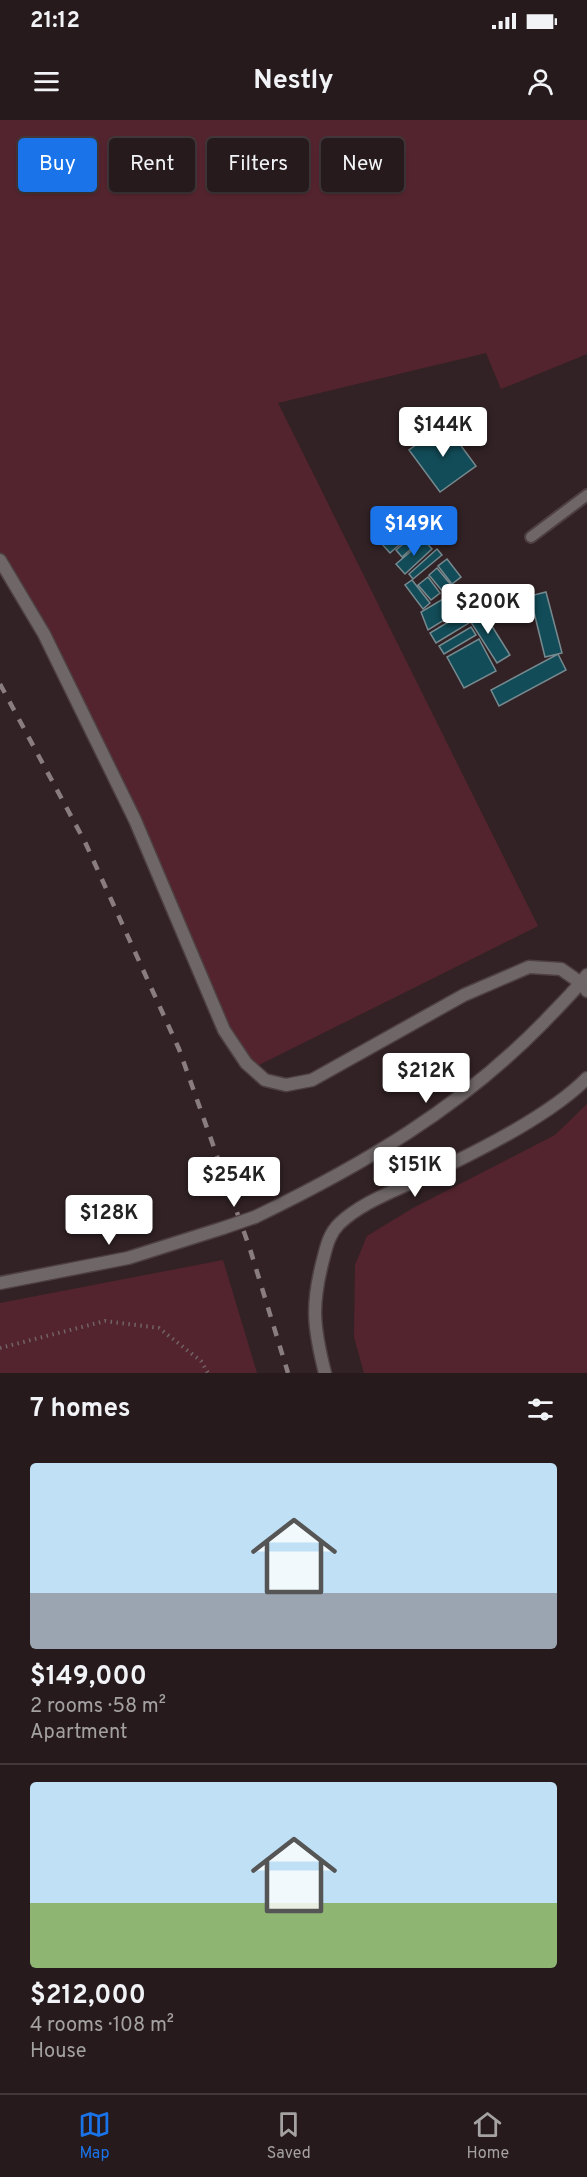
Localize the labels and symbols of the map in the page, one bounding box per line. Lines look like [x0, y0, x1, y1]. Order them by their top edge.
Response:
pin: $144K [401, 407, 485, 458]
pin: $149K [372, 506, 456, 557]
pin: $200K [446, 584, 530, 635]
pin: $212K [384, 1053, 468, 1104]
pin: $151K [373, 1147, 457, 1198]
pin: $254K [192, 1157, 276, 1208]
pin: $128K [67, 1195, 151, 1246]

